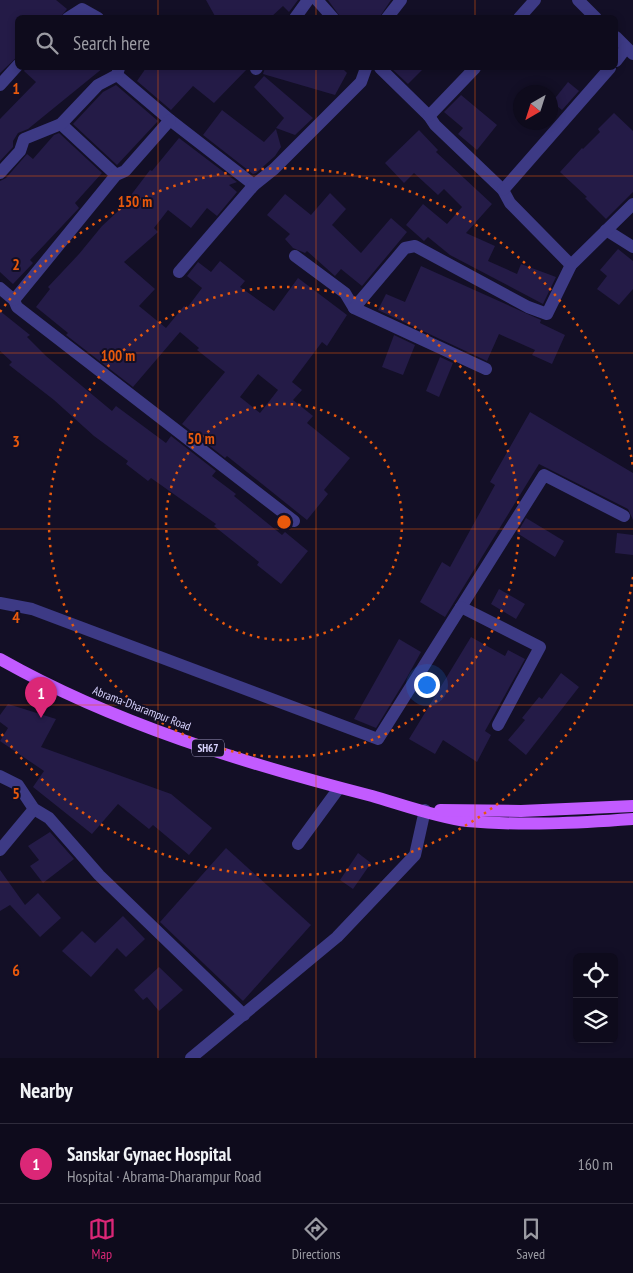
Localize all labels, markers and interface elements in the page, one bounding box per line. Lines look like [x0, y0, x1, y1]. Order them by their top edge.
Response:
search box [15, 15, 618, 70]
icon: search [33, 29, 61, 57]
text: Search here [73, 31, 150, 55]
text: 1 [12, 78, 20, 98]
north arrow [513, 85, 558, 130]
text: 150 m [118, 192, 152, 211]
text: 2 [12, 254, 20, 274]
text: 100 m [101, 346, 135, 365]
text: 50 m [187, 429, 215, 448]
text: 3 [12, 431, 20, 451]
centre of rings [275, 513, 293, 531]
text: 4 [12, 607, 20, 627]
your location [414, 672, 440, 698]
pin: 1 [25, 677, 57, 718]
street label: Abrama-Dharampur Road [91, 682, 193, 734]
road number: SH67 [192, 740, 224, 756]
text: 5 [12, 783, 20, 803]
map controls [573, 953, 618, 1043]
button: locate [573, 953, 618, 998]
text: 6 [12, 960, 20, 980]
button: layers [573, 998, 618, 1043]
text: Nearby [20, 1077, 73, 1104]
text: Sanskar Gynaec Hospital [67, 1142, 231, 1166]
text: 1 [32, 1154, 40, 1174]
text: 160 m [578, 1154, 613, 1174]
text: Hospital · Abrama-Dharampur Road [67, 1166, 261, 1186]
tab: Map [88, 1215, 116, 1263]
tab: Directions [292, 1215, 340, 1263]
tab: Saved [516, 1215, 545, 1263]

